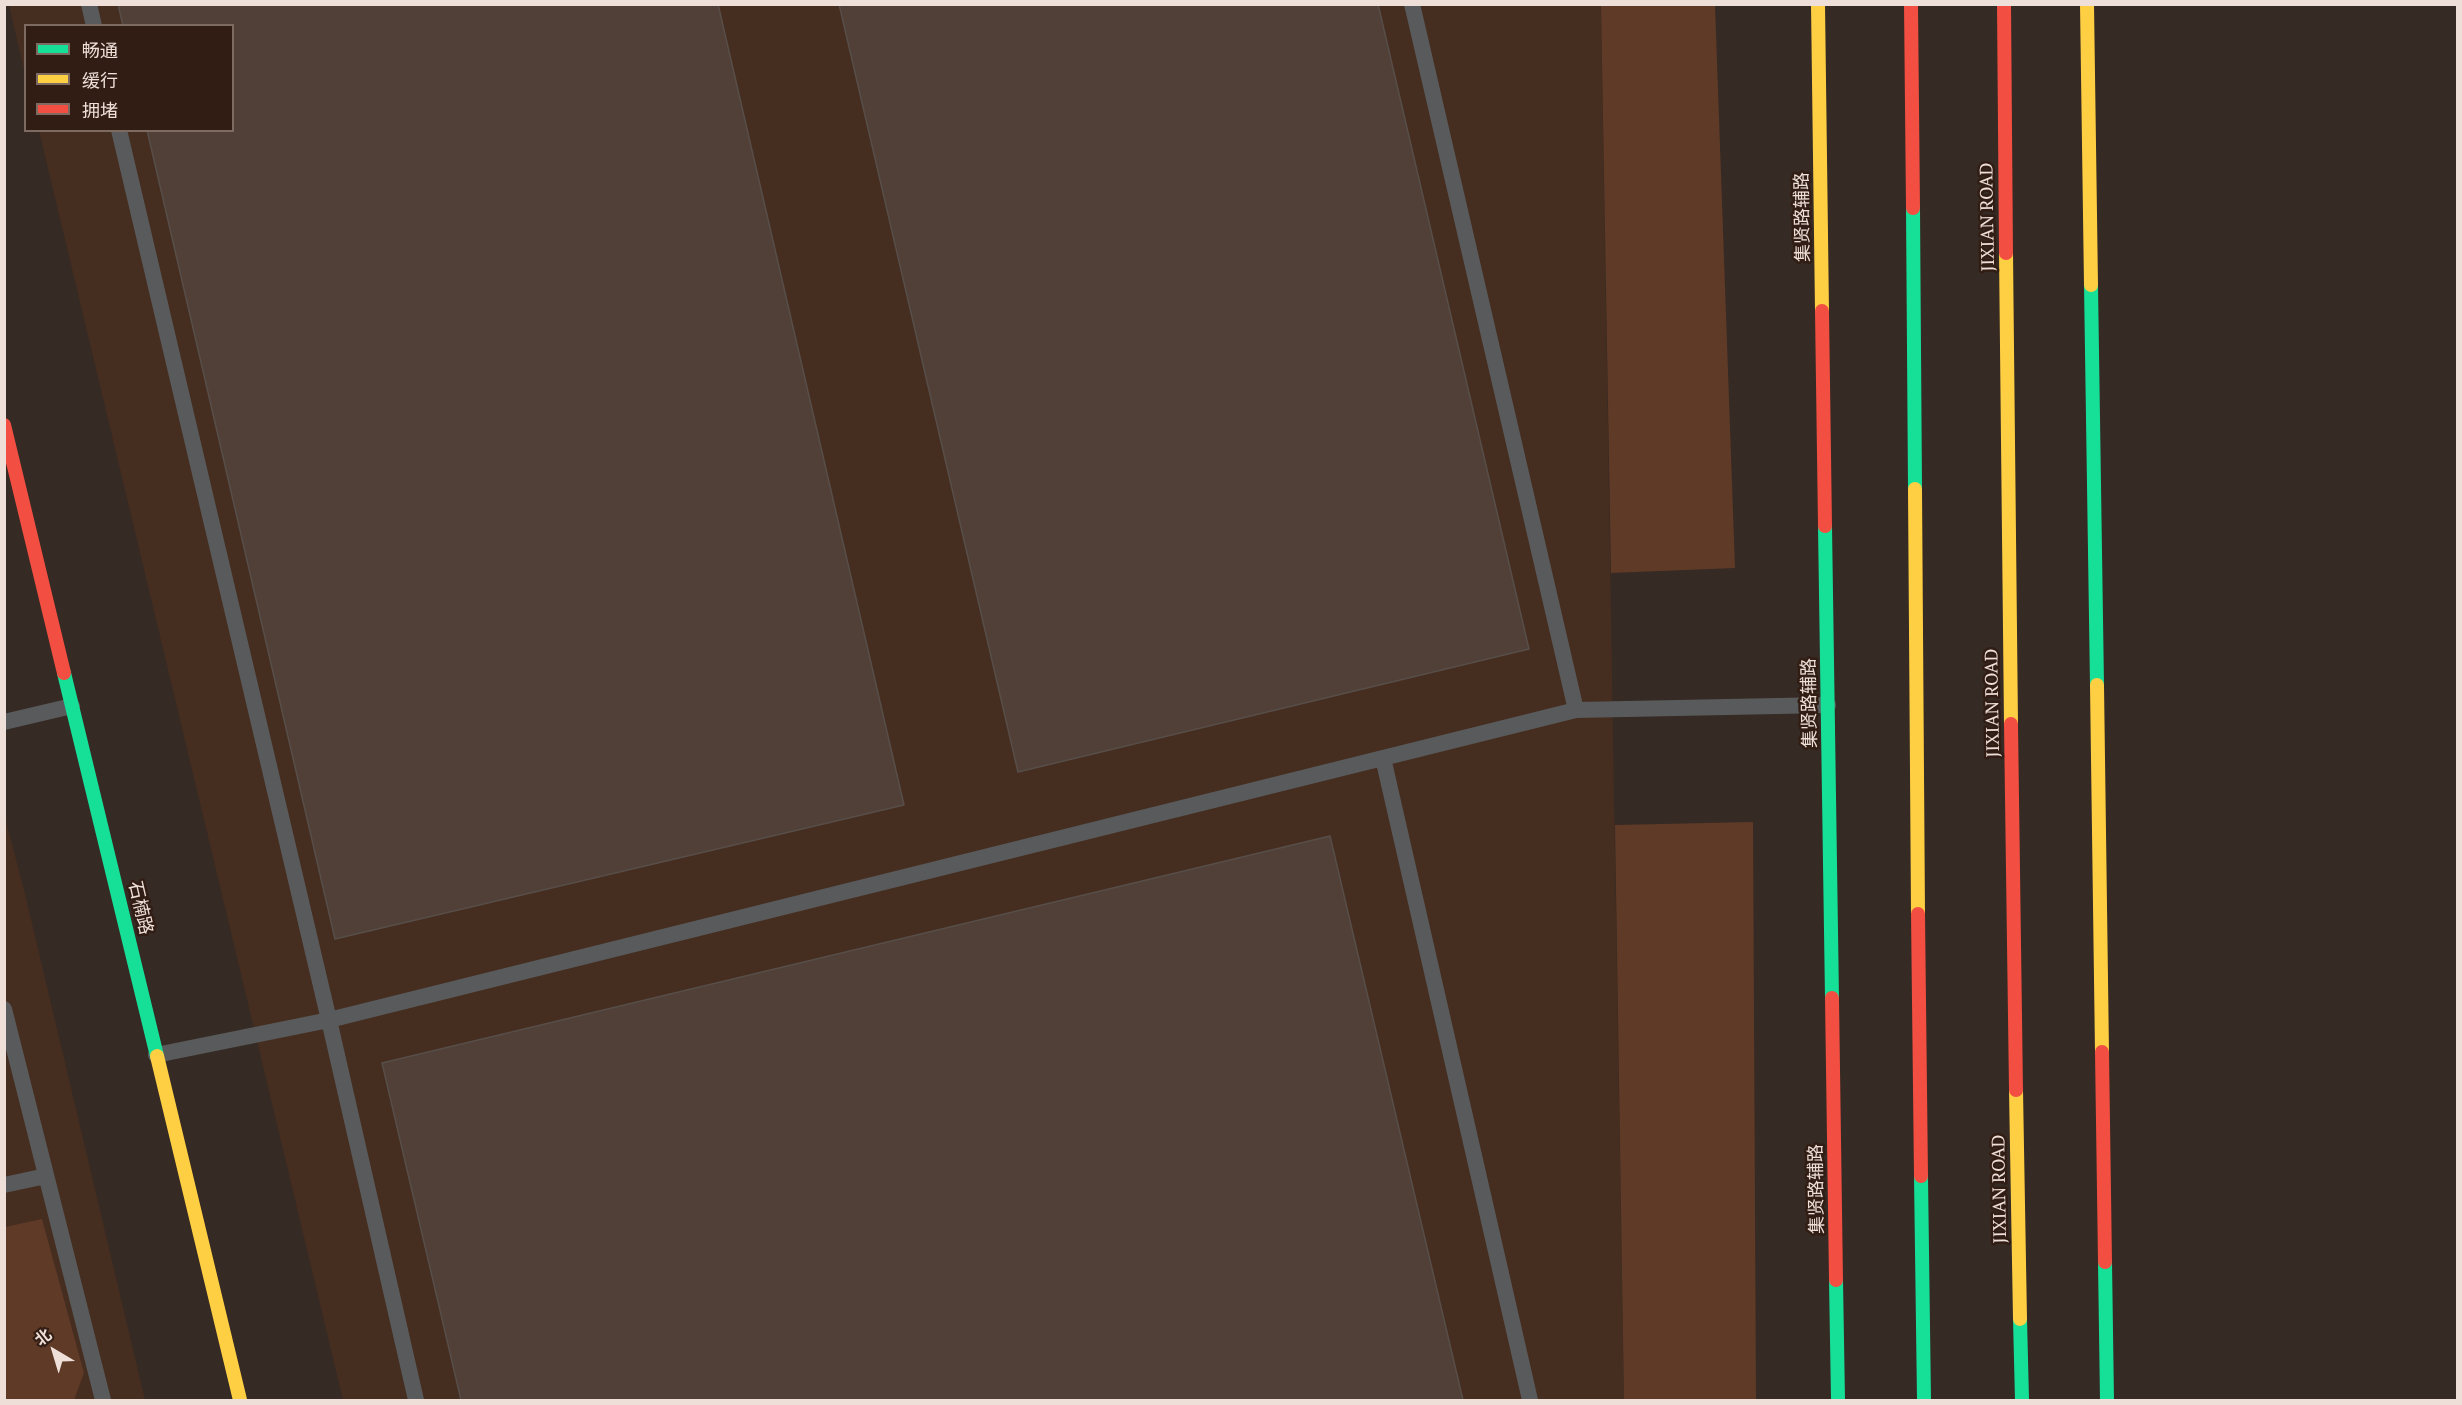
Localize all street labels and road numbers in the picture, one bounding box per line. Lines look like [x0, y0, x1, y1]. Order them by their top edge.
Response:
street label: JIXIAN ROAD [1976, 162, 2000, 272]
street label: 集贤路辅路 [1791, 172, 1815, 262]
street label: JIXIAN ROAD [1981, 648, 2005, 758]
street label: 集贤路辅路 [1798, 658, 1822, 748]
street label: 石楠路 [123, 879, 157, 937]
street label: JIXIAN ROAD [1988, 1134, 2012, 1244]
street label: 集贤路辅路 [1805, 1144, 1829, 1234]

